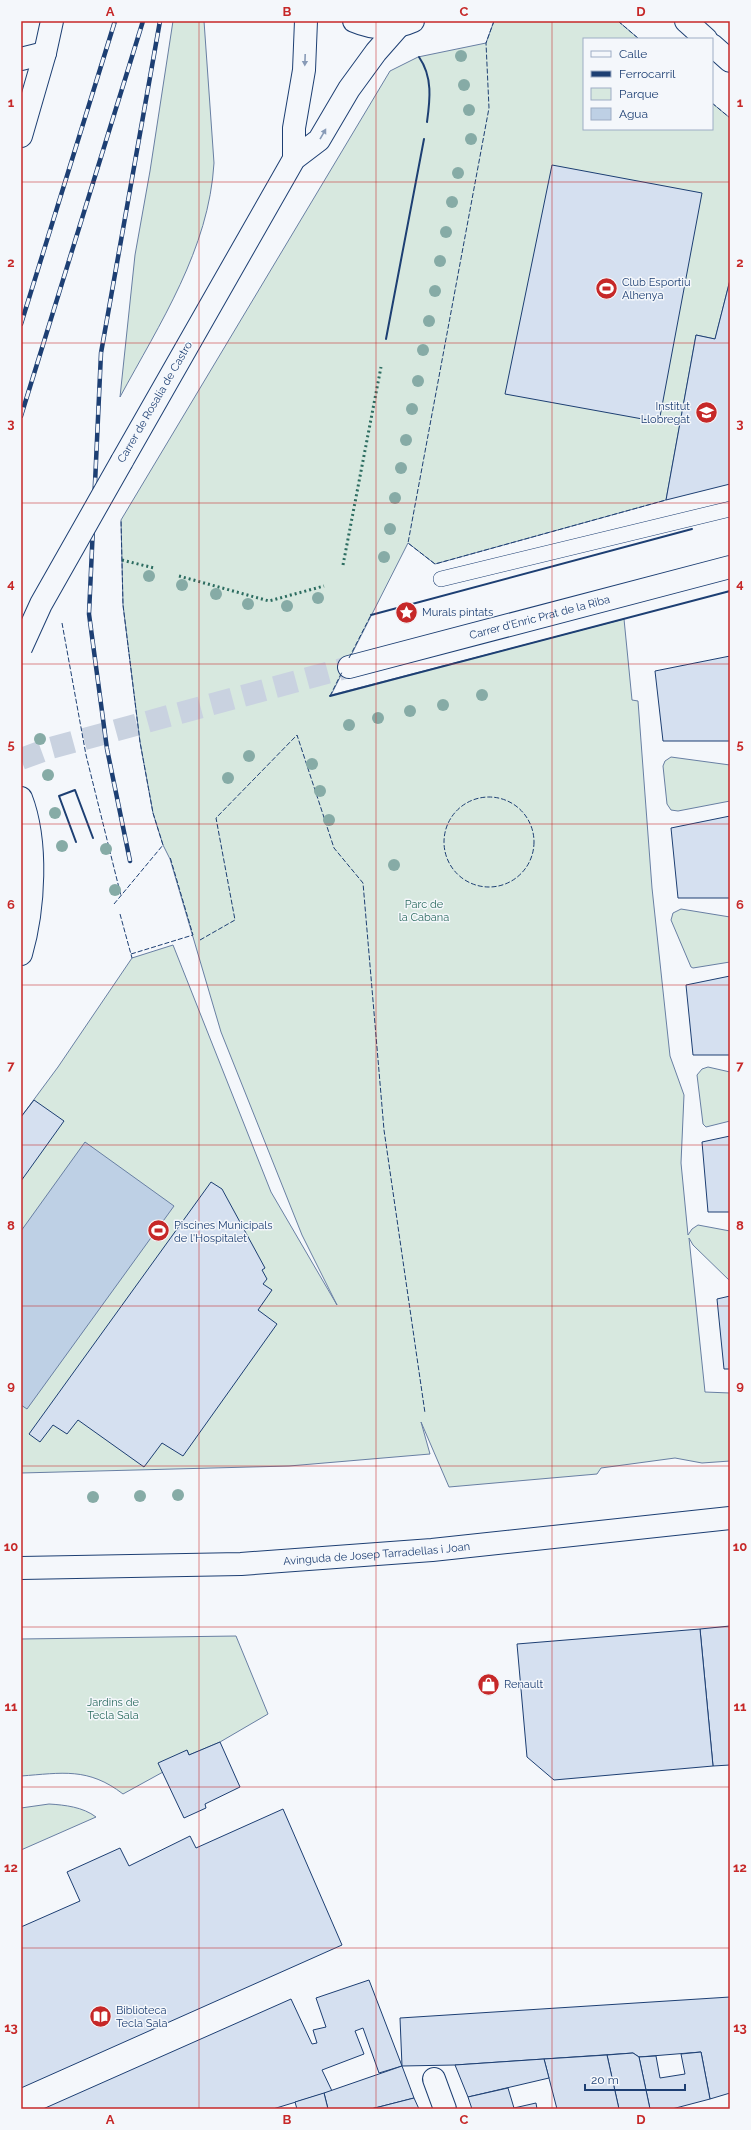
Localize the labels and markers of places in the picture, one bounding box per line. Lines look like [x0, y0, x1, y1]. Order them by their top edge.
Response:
sports icon: Club Esportiu Alhenya [593, 275, 619, 301]
place label: Club Esportiu Alhenya [622, 276, 690, 302]
school or university icon: Institut Llobregat [693, 399, 719, 425]
place label: Institut Llobregat [641, 400, 690, 426]
place icon: Murals pintats [393, 599, 419, 625]
place label: Murals pintats [422, 606, 493, 619]
sports icon: Piscines Municipals de l'Hospitalet [145, 1218, 171, 1244]
place label: Piscines Municipals de l'Hospitalet [174, 1219, 273, 1245]
shop icon: Renault [476, 1671, 502, 1697]
place label: Renault [504, 1678, 543, 1691]
library icon: Biblioteca Tecla Sala [88, 2003, 114, 2029]
place label: Biblioteca Tecla Sala [116, 2004, 167, 2030]

